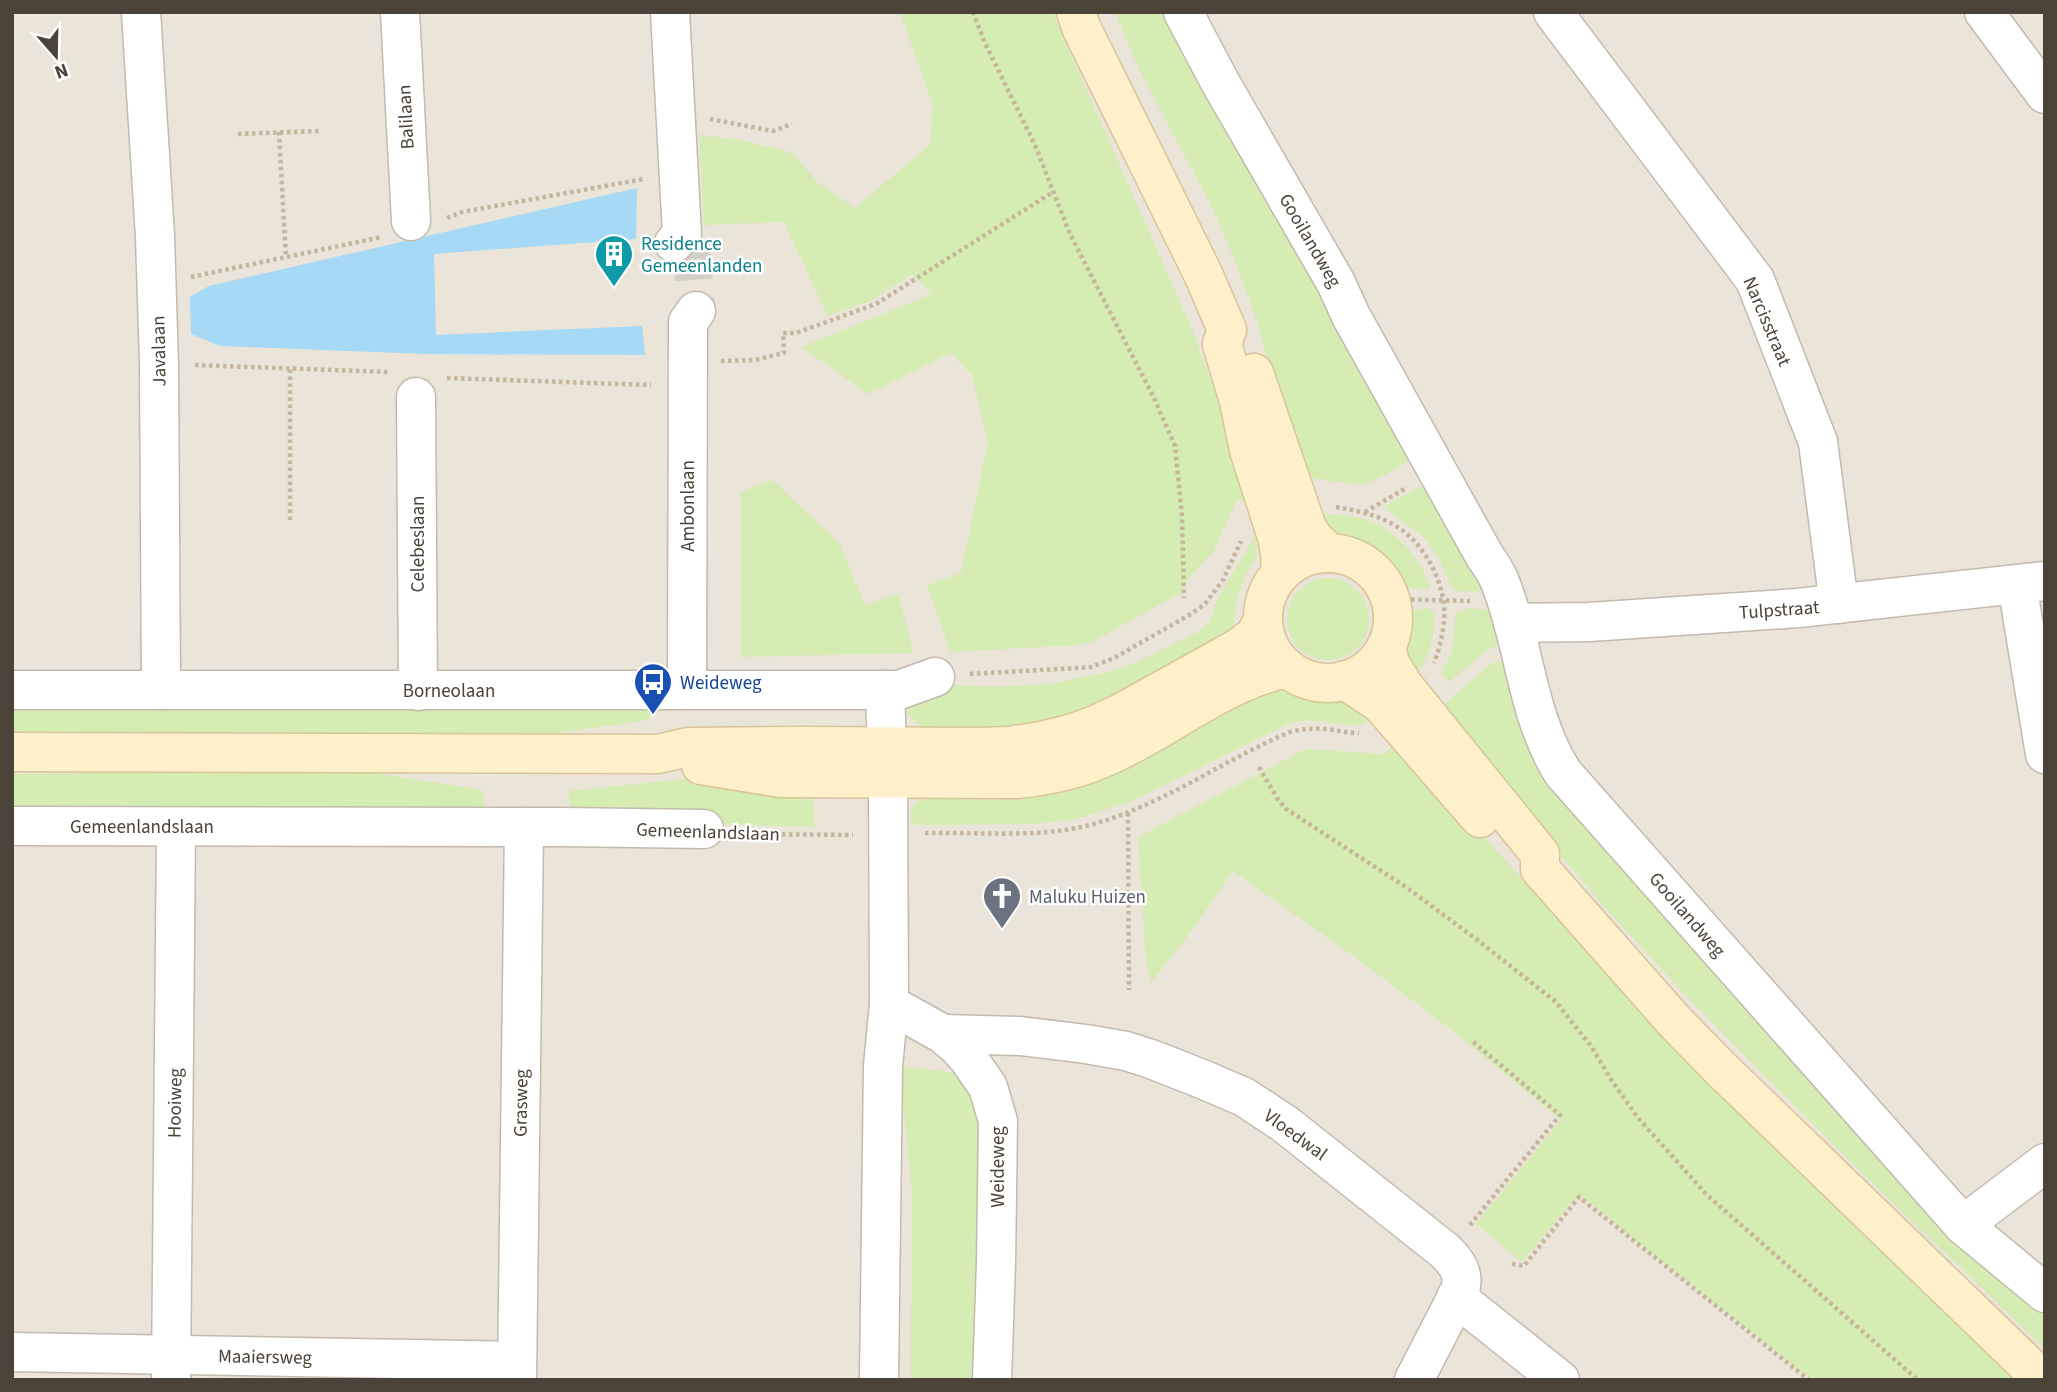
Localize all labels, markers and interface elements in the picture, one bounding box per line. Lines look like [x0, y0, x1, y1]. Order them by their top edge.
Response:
north arrow [21, 21, 91, 91]
text: N [51, 56, 72, 85]
street label: Balilaan [391, 84, 422, 150]
street label: Gooilandweg [1272, 189, 1348, 293]
place label: Residence Gemeenlanden [641, 231, 762, 280]
building icon: Residence Gemeenlanden [593, 233, 635, 288]
street label: Narcisstraat [1736, 273, 1798, 371]
street label: Javalaan [145, 315, 174, 387]
street label: Ambonlaan [675, 460, 702, 552]
street label: Celebeslaan [405, 496, 432, 592]
street label: Tulpstraat [1738, 594, 1821, 627]
bus stop icon: Weideweg [632, 661, 674, 716]
place label: Weideweg [680, 670, 762, 697]
street label: Borneolaan [403, 678, 495, 705]
street label: Gemeenlandslaan [70, 814, 214, 841]
street label: Gemeenlandslaan [636, 816, 780, 849]
street label: Gooilandweg [1642, 867, 1732, 964]
church icon: Maluku Huizen [981, 875, 1023, 930]
place label: Maluku Huizen [1029, 884, 1146, 911]
street label: Hooiweg [161, 1067, 190, 1138]
street label: Grasweg [507, 1068, 536, 1137]
street label: Vloedwal [1258, 1103, 1333, 1168]
street label: Weideweg [985, 1126, 1012, 1208]
street label: Maaiersweg [218, 1343, 313, 1372]

